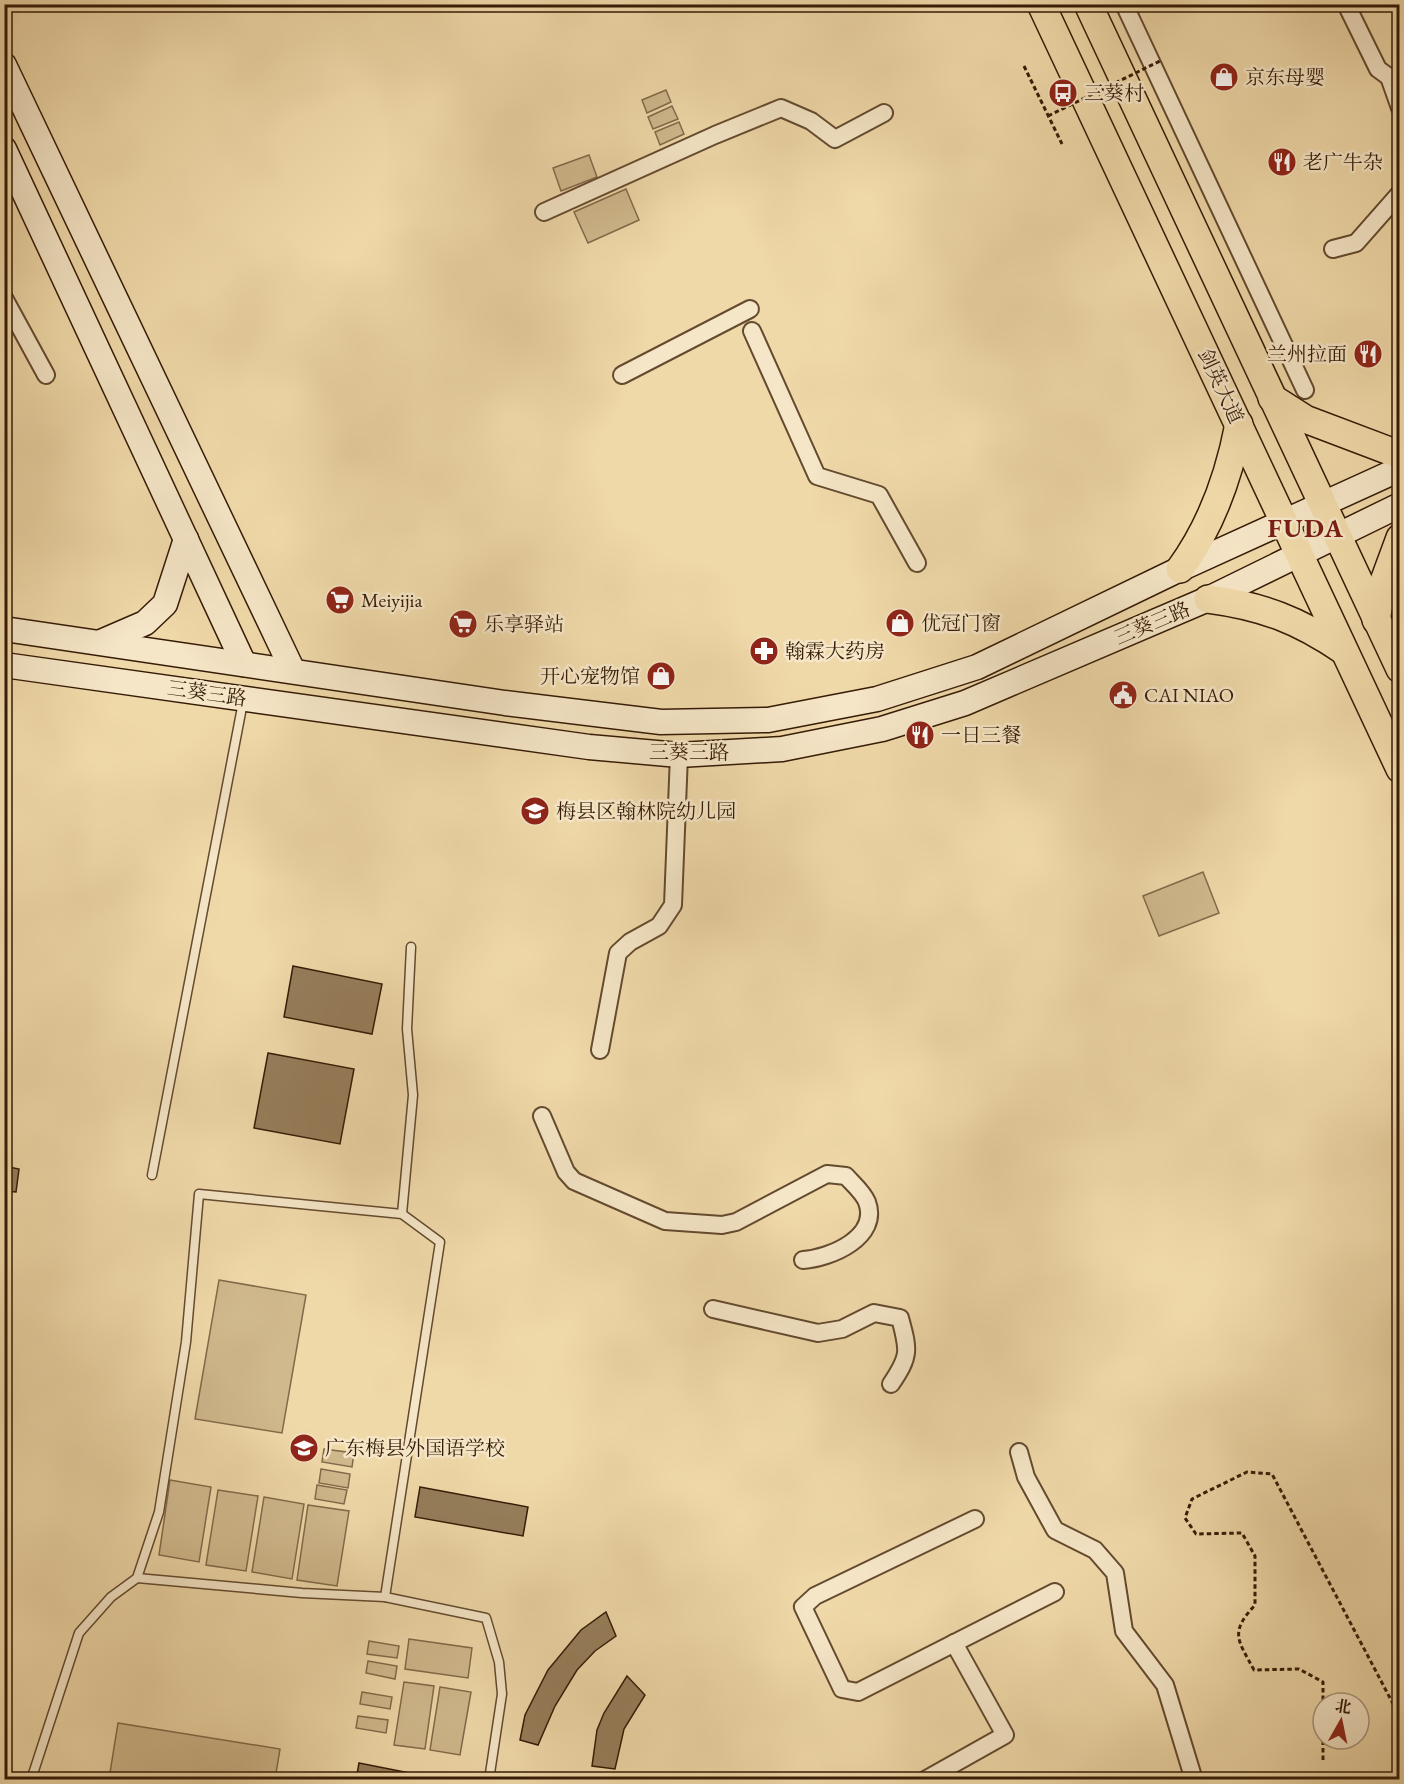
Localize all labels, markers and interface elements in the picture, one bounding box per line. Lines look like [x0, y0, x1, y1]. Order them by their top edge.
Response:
shop icon: 京东母婴 [1208, 61, 1240, 93]
place label: 京东母婴 [1245, 64, 1325, 90]
bus stop icon: 三葵村 [1047, 77, 1079, 109]
place label: 三葵村 [1084, 80, 1144, 106]
restaurant icon: 老广牛杂 [1266, 146, 1298, 178]
place label: 老广牛杂 [1303, 149, 1383, 175]
restaurant icon: 兰州拉面 [1352, 338, 1384, 370]
place label: 兰州拉面 [1267, 341, 1347, 367]
street label: 剑英大道 [1192, 344, 1250, 428]
district label: FUDA [1267, 511, 1345, 545]
supermarket icon: Meiyijia [324, 584, 356, 616]
place label: Meiyijia [361, 587, 422, 613]
street label: 三葵三路 [1110, 595, 1194, 651]
shop icon: 优冠门窗 [884, 607, 916, 639]
supermarket icon: 乐享驿站 [447, 608, 479, 640]
place label: 优冠门窗 [921, 610, 1001, 636]
place label: 乐享驿站 [484, 611, 564, 637]
pharmacy icon: 翰霖大药房 [748, 635, 780, 667]
place label: 翰霖大药房 [785, 638, 885, 664]
shop icon: 开心宠物馆 [645, 660, 677, 692]
place label: 开心宠物馆 [540, 663, 640, 689]
street label: 三葵三路 [166, 675, 248, 711]
public building icon: CAI NIAO [1107, 679, 1139, 711]
place label: CAI NIAO [1144, 682, 1234, 708]
restaurant icon: 一日三餐 [904, 719, 936, 751]
place label: 一日三餐 [941, 722, 1021, 748]
street label: 三葵三路 [649, 739, 729, 765]
school or university icon: 梅县区翰林院幼儿园 [519, 795, 551, 827]
place label: 梅县区翰林院幼儿园 [556, 798, 736, 824]
school or university icon: 广东梅县外国语学校 [288, 1432, 320, 1464]
place label: 广东梅县外国语学校 [325, 1435, 505, 1461]
north arrow [1311, 1691, 1371, 1751]
text: 北 [1334, 1695, 1353, 1718]

